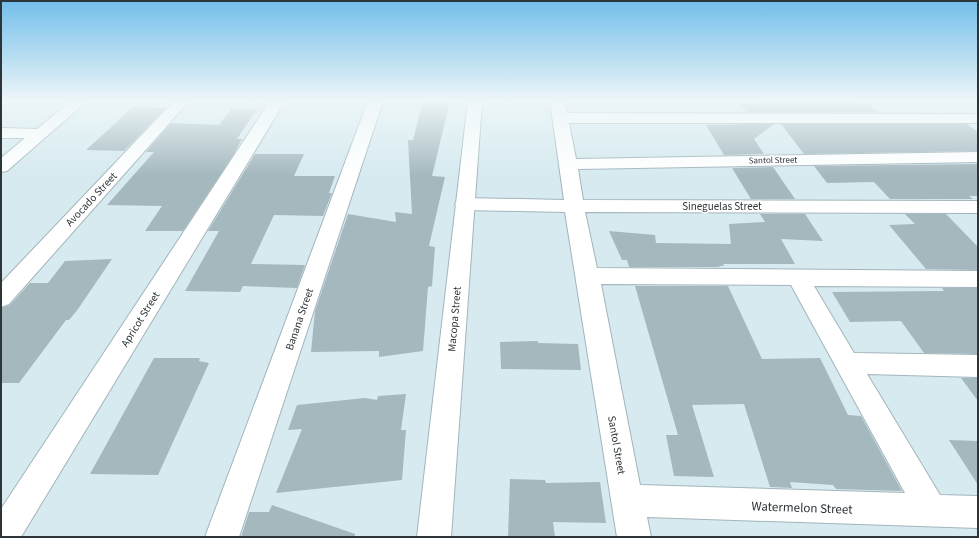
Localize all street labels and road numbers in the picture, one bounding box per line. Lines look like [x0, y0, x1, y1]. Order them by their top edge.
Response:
street label: Santol Street [749, 154, 797, 167]
street label: Avocado Street [62, 169, 121, 230]
street label: Sineguelas Street [682, 199, 762, 214]
street label: Macopa Street [444, 285, 465, 352]
street label: Banana Street [282, 286, 317, 352]
street label: Apricot Street [117, 288, 164, 350]
street label: Santol Street [604, 414, 629, 476]
street label: Watermelon Street [751, 497, 854, 519]

